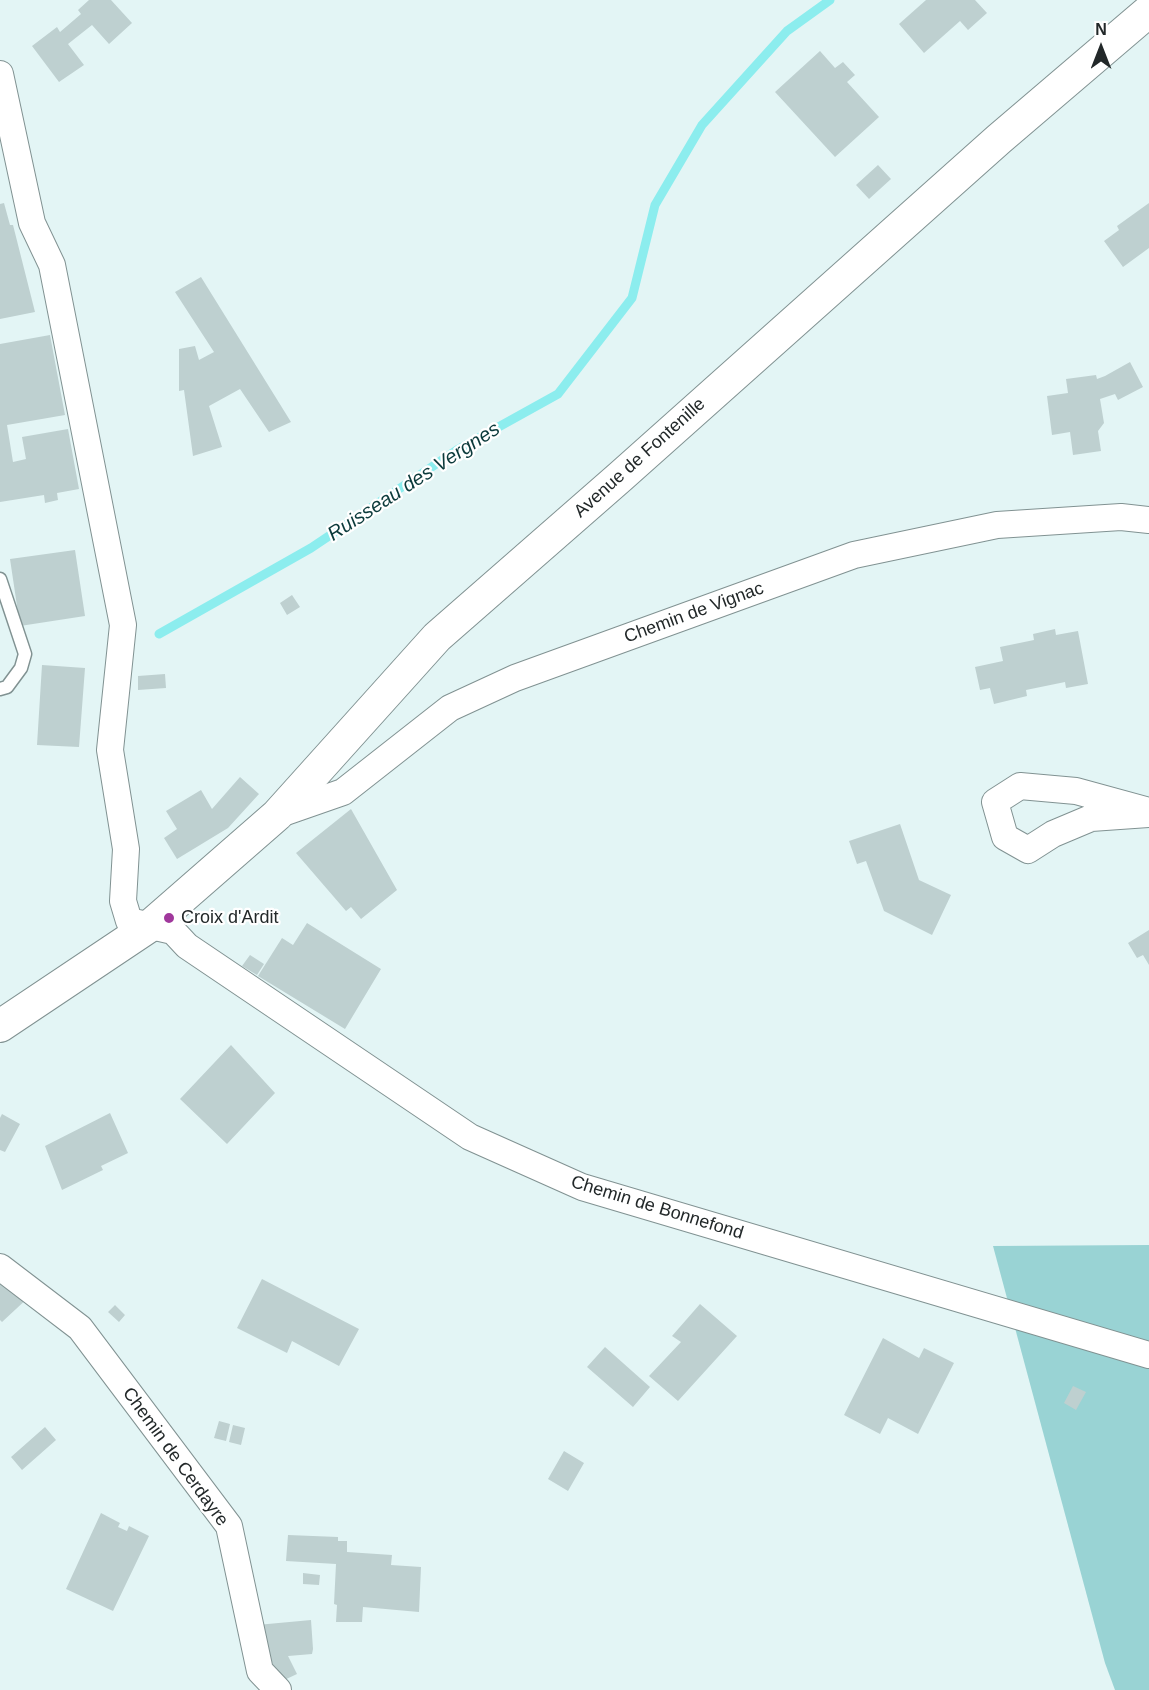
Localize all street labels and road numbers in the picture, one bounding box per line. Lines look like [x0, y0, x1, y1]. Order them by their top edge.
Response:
street label: Avenue de Fontenille [570, 394, 710, 522]
street label: Chemin de Vignac [621, 578, 767, 648]
street label: Chemin de Bonnefond [568, 1171, 746, 1245]
street label: Chemin de Cerdayre [117, 1383, 233, 1531]

